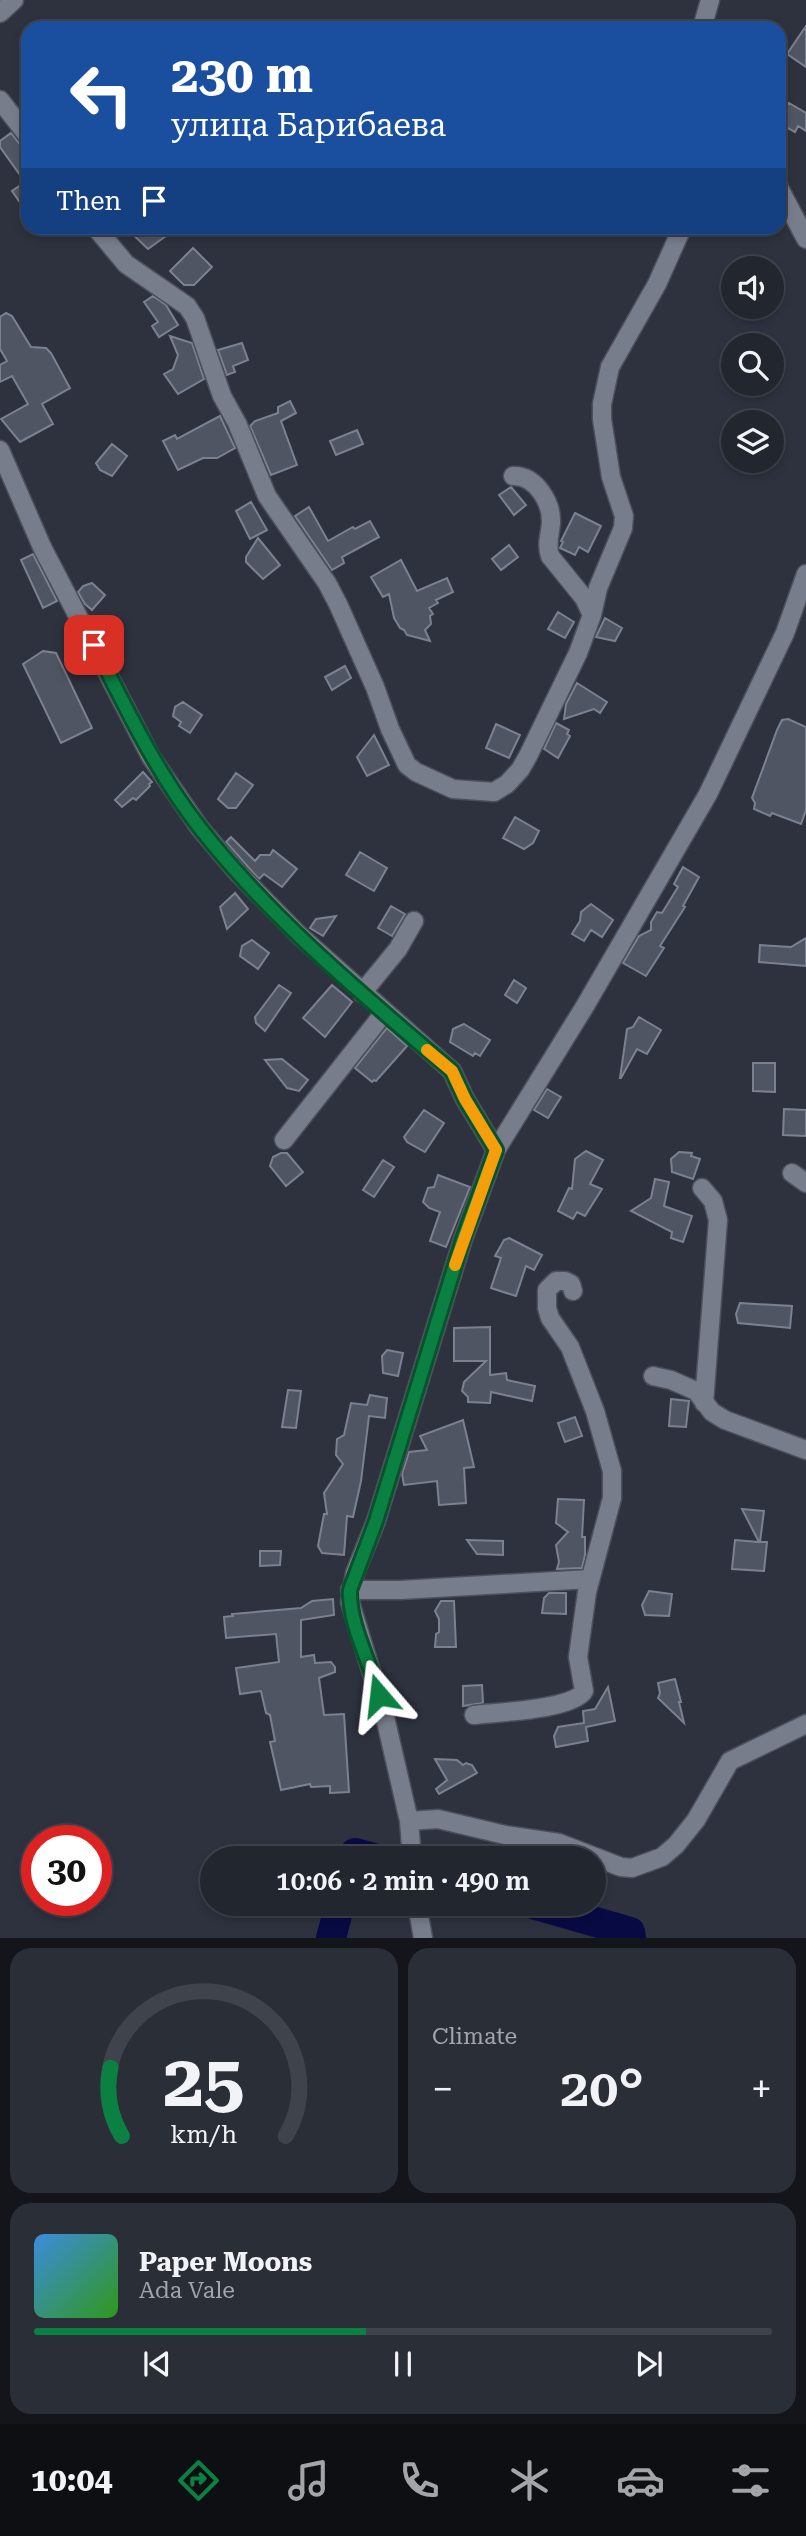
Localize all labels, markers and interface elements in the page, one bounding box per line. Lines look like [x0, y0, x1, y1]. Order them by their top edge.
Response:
text: 230 m [171, 47, 313, 104]
icon: left [56, 49, 147, 140]
text: улица Барибаева [171, 106, 446, 144]
icon: arrive [135, 182, 173, 220]
text: Then [56, 186, 121, 216]
map controls [721, 256, 784, 473]
button: sound [721, 256, 784, 319]
button: search [721, 333, 784, 396]
button: layers [721, 410, 784, 473]
pin [64, 615, 124, 675]
icon: arrive [75, 626, 113, 664]
position arrow [342, 1658, 416, 1732]
speed limit sign: 30 [21, 1825, 112, 1916]
text: 10:06 · 2 min · 490 m [276, 1866, 530, 1896]
text: Climate [432, 2023, 517, 2050]
text: 25 [163, 2040, 245, 2125]
text: 20° [560, 2058, 644, 2119]
text: − [432, 2067, 453, 2111]
text: + [751, 2067, 772, 2111]
text: km/h [171, 2120, 237, 2149]
text: Paper Moons [139, 2247, 312, 2277]
text: Ada Vale [139, 2277, 235, 2304]
icon: previous [138, 2345, 176, 2383]
icon: pause [384, 2345, 422, 2383]
icon: next [630, 2345, 668, 2383]
icon: directions [174, 2456, 223, 2505]
icon: music [284, 2456, 333, 2505]
icon: phone [395, 2456, 444, 2505]
icon: climate [505, 2456, 554, 2505]
icon: car [616, 2456, 665, 2505]
icon: filters [726, 2456, 775, 2505]
text: 10:04 [31, 2461, 112, 2499]

